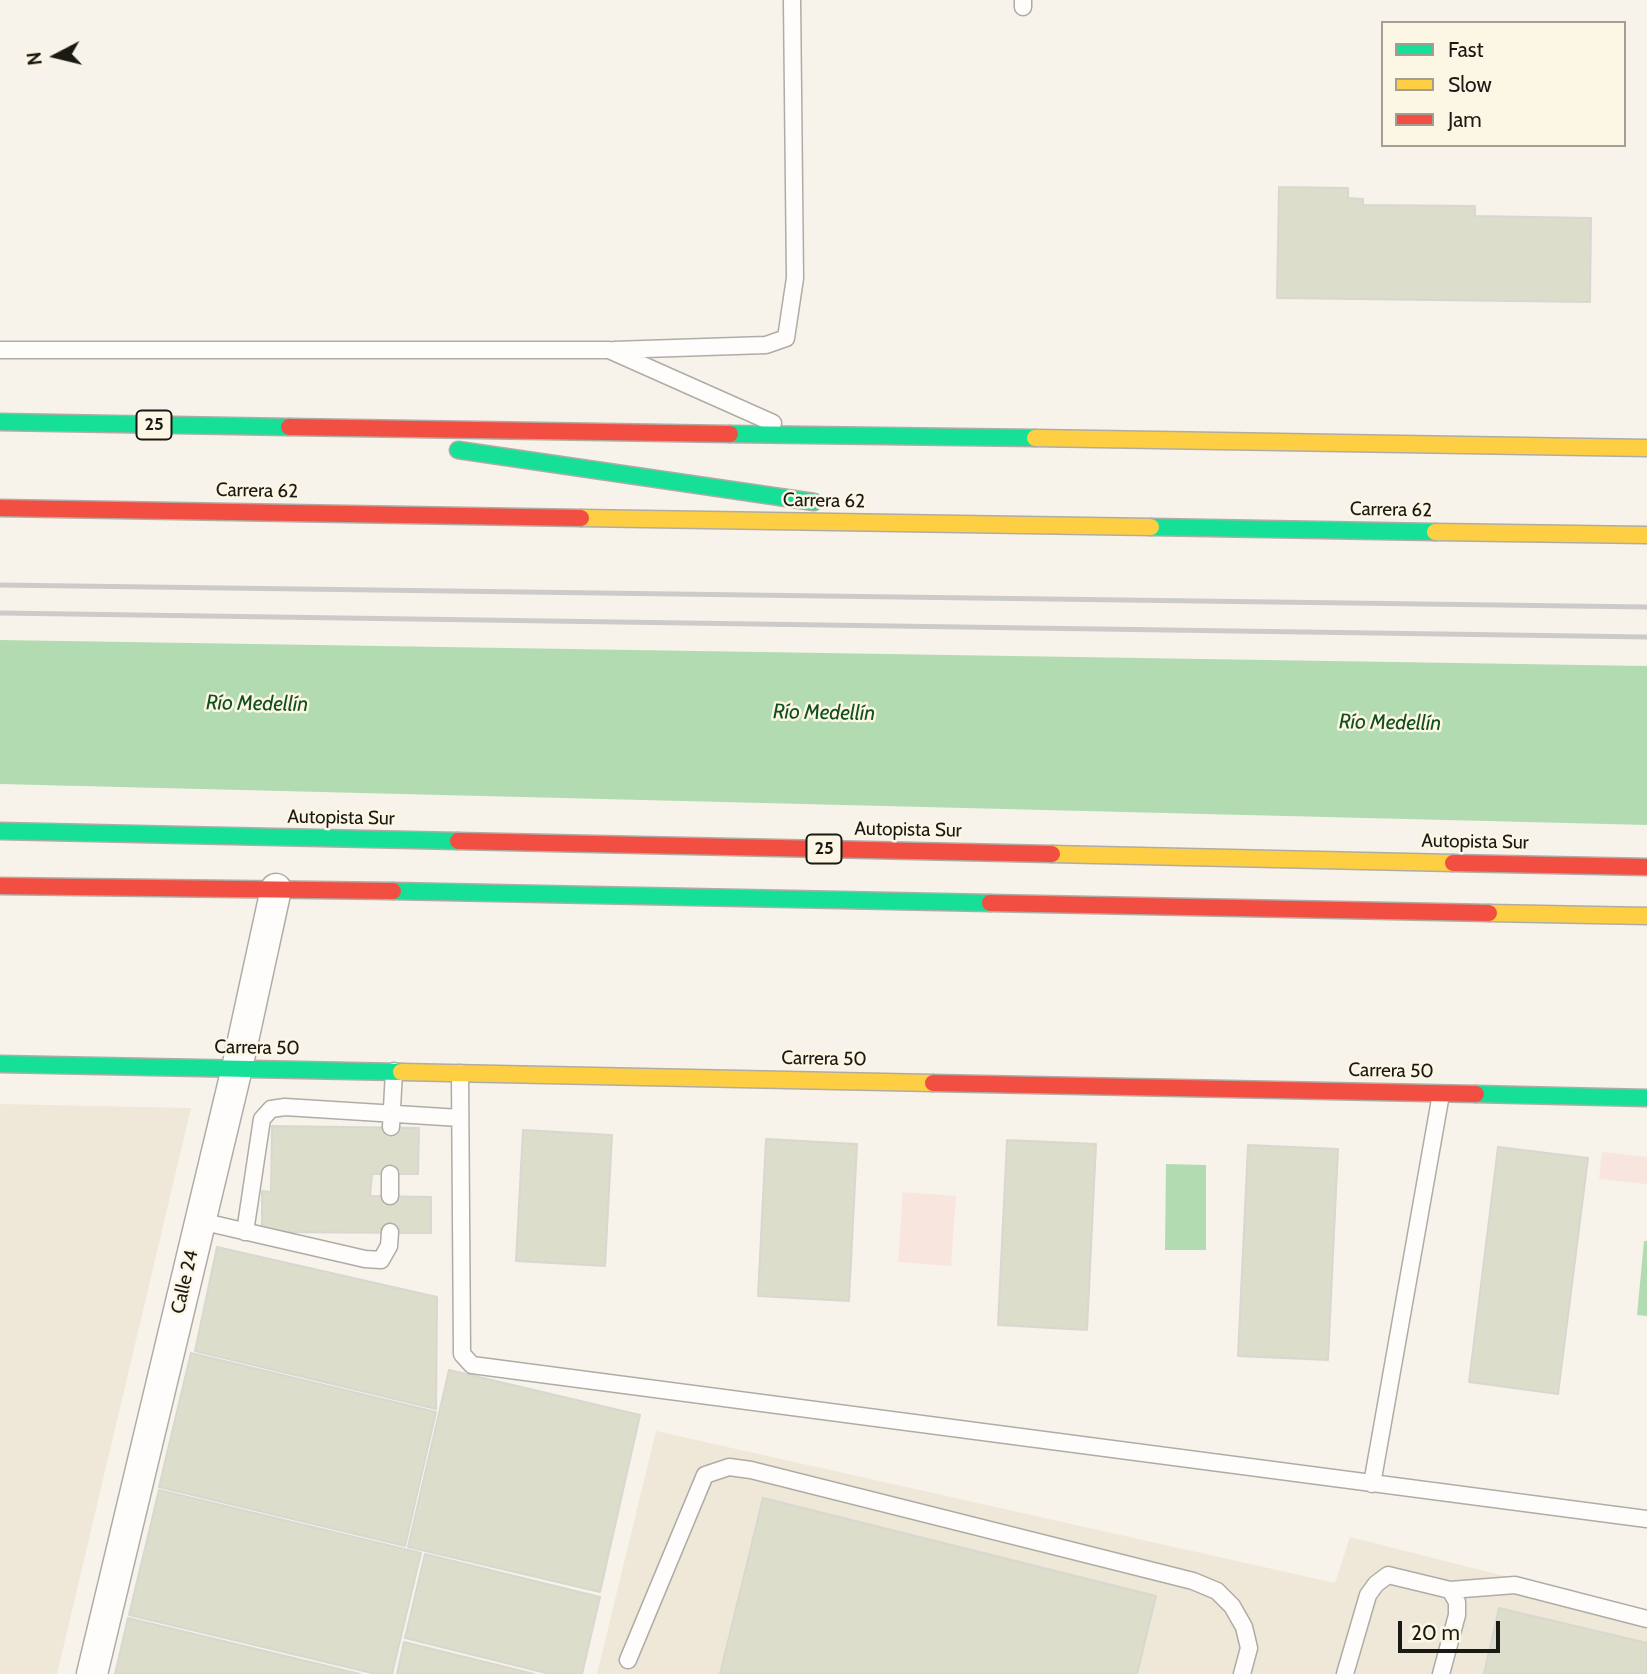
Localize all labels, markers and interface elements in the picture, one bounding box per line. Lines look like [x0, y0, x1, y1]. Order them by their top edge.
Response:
north arrow [21, 21, 91, 91]
legend [1381, 21, 1626, 147]
text: Fast [1448, 37, 1484, 62]
text: N [22, 51, 47, 67]
text: Slow [1448, 72, 1492, 97]
text: Jam [1448, 107, 1482, 132]
road number: 25 [136, 410, 172, 440]
street label: Carrera 62 [216, 479, 298, 503]
street label: Carrera 62 [783, 489, 865, 513]
street label: Carrera 62 [1350, 498, 1432, 522]
water label: Río Medellín [206, 691, 308, 717]
water label: Río Medellín [773, 700, 875, 726]
water label: Río Medellín [1339, 710, 1441, 736]
street label: Autopista Sur [287, 806, 395, 830]
street label: Autopista Sur [854, 818, 962, 842]
street label: Autopista Sur [1421, 830, 1529, 854]
road number: 25 [806, 834, 842, 864]
street label: Carrera 50 [214, 1036, 300, 1060]
street label: Carrera 50 [781, 1047, 867, 1071]
street label: Carrera 50 [1348, 1059, 1434, 1083]
street label: Calle 24 [167, 1248, 203, 1316]
scale bar [1402, 1608, 1504, 1652]
text: 20 m [1411, 1620, 1460, 1645]

